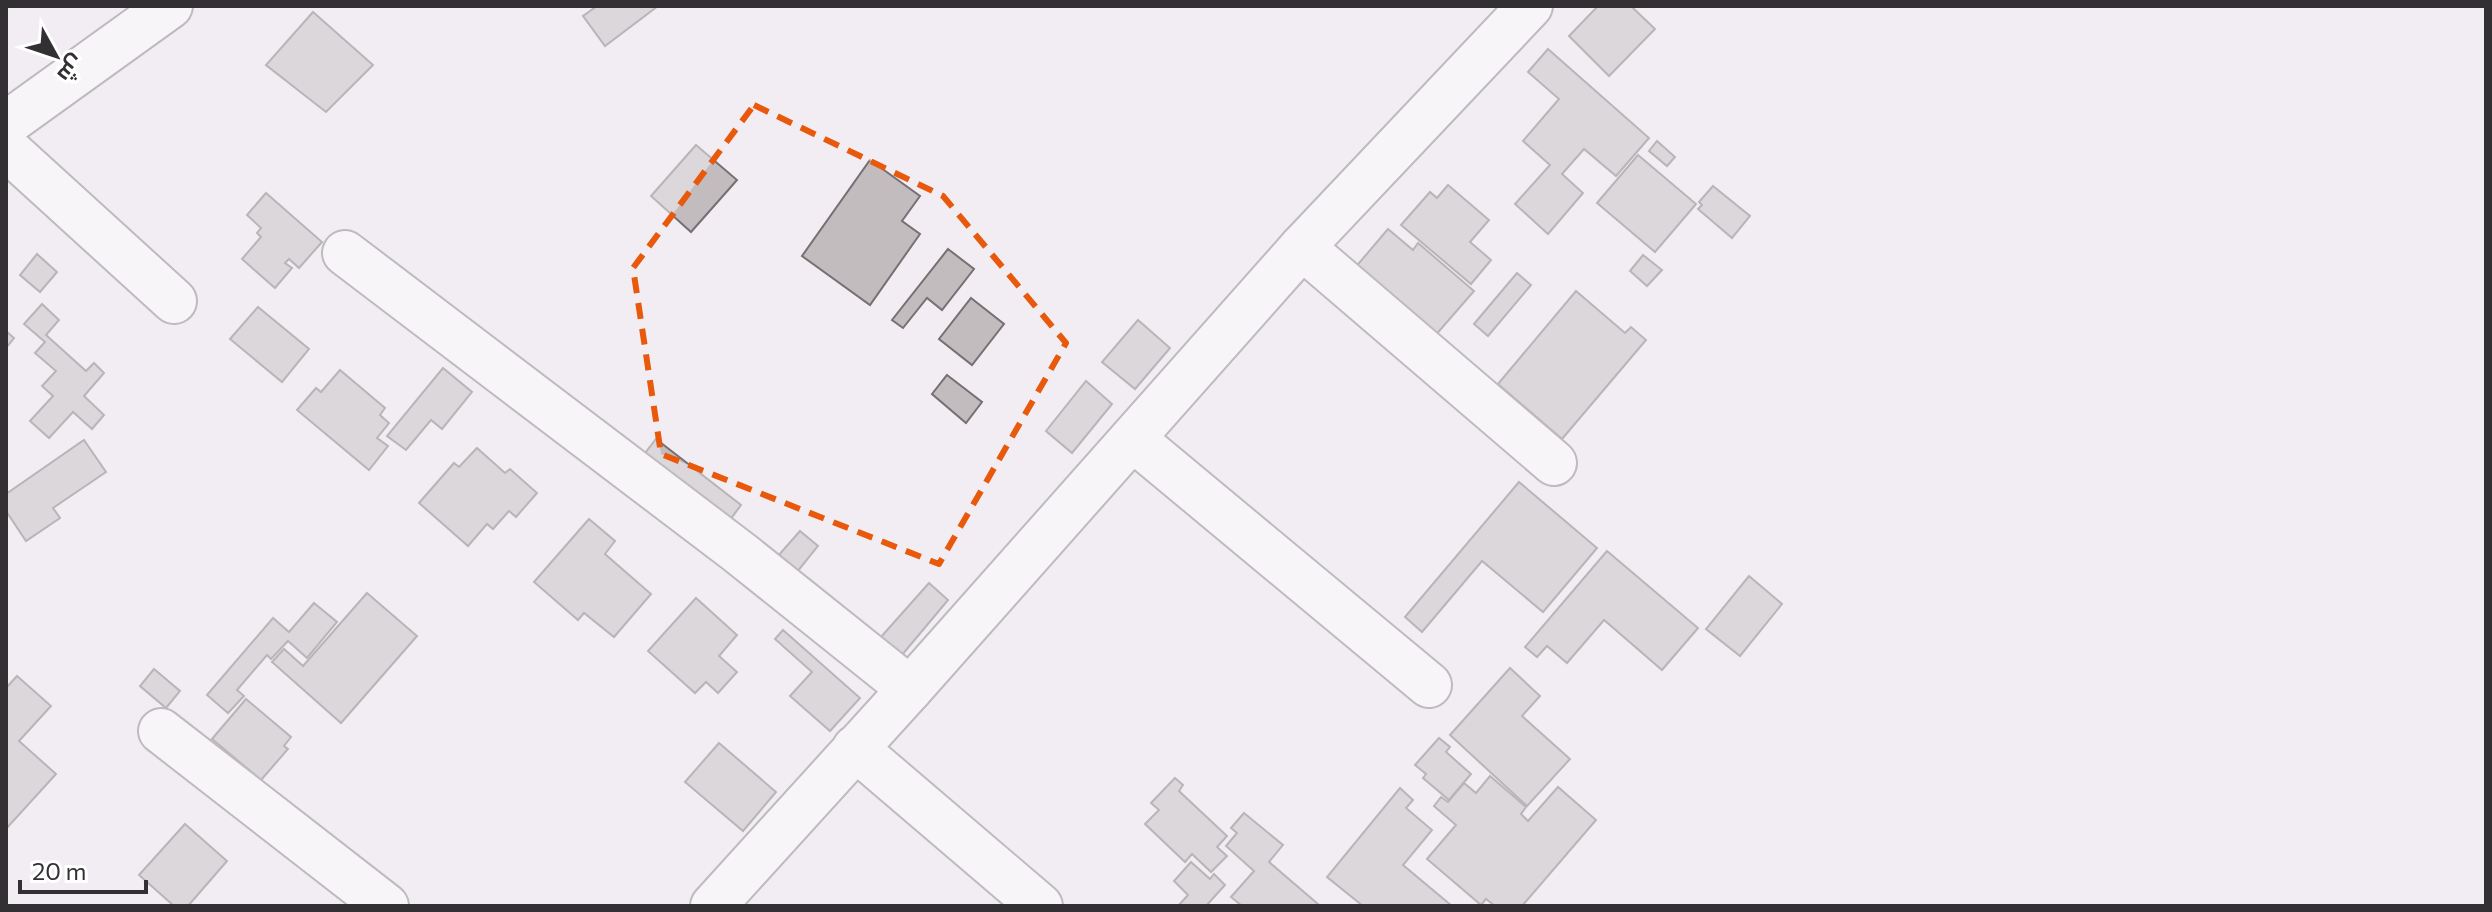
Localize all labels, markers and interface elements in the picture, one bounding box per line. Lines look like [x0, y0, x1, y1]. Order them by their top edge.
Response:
north arrow [16, 16, 96, 96]
text: ش [52, 49, 91, 89]
scale bar [20, 844, 146, 894]
text: 20 m [32, 856, 86, 885]

